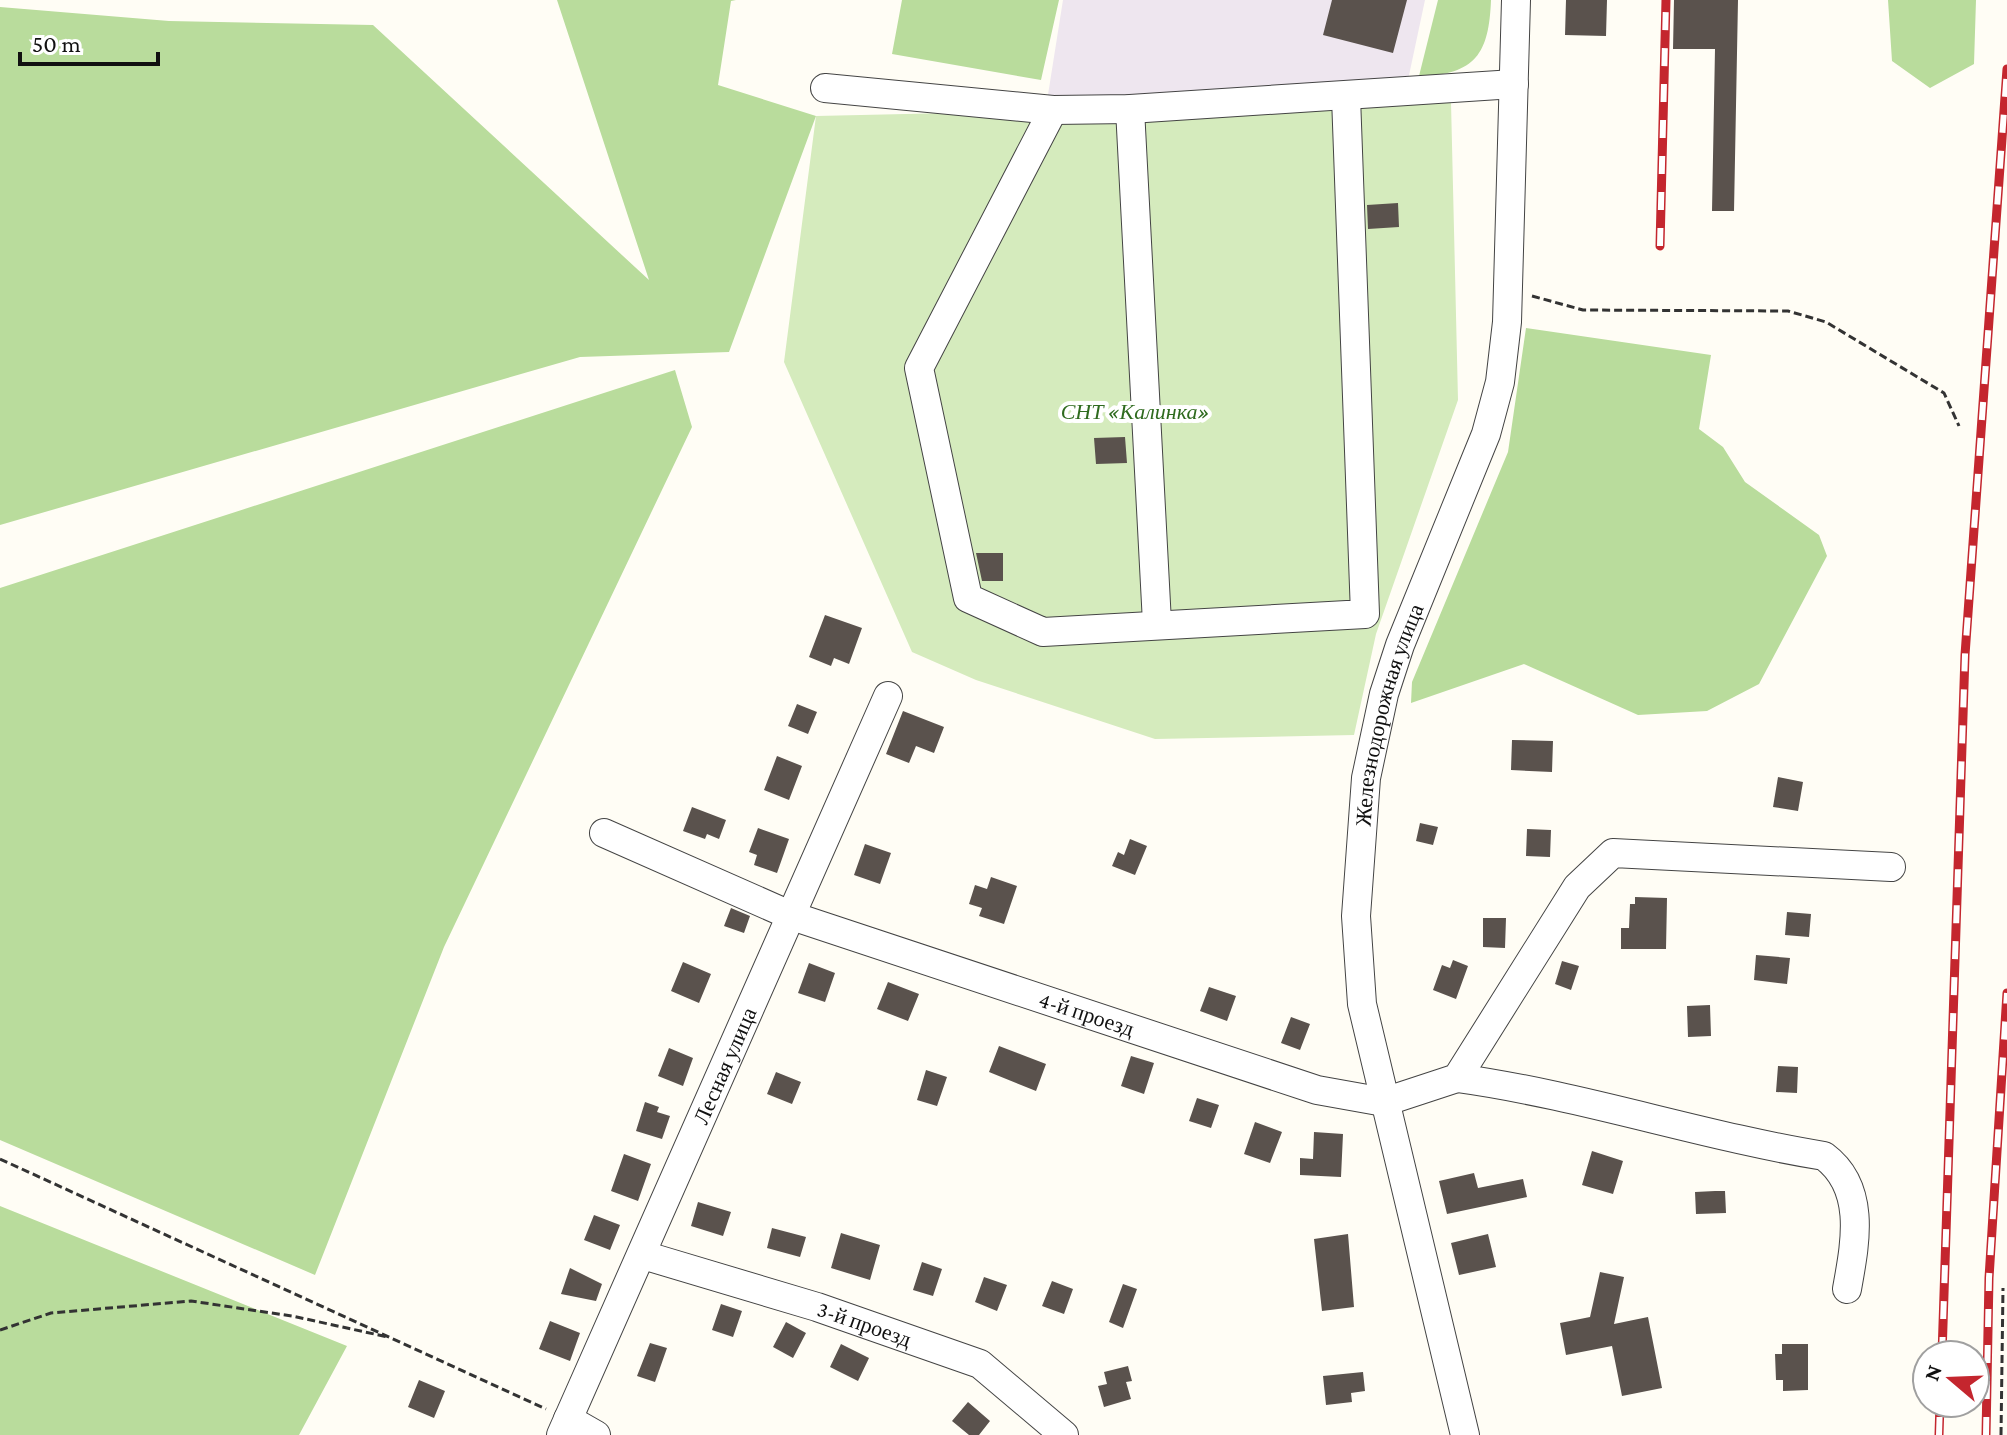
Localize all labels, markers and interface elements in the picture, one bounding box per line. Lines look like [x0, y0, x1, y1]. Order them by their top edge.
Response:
scale bar [20, 16, 158, 66]
text: 50 m [32, 30, 81, 57]
park label: СНТ «Калинка» [1061, 399, 1209, 424]
street label: Железнодорожная улица [1350, 600, 1428, 827]
street label: 4-й проезд [1036, 986, 1138, 1041]
street label: Лесная улица [688, 1003, 761, 1128]
street label: 3-й проезд [814, 1296, 915, 1352]
north arrow [1911, 1339, 1991, 1419]
text: N [1918, 1361, 1947, 1384]

